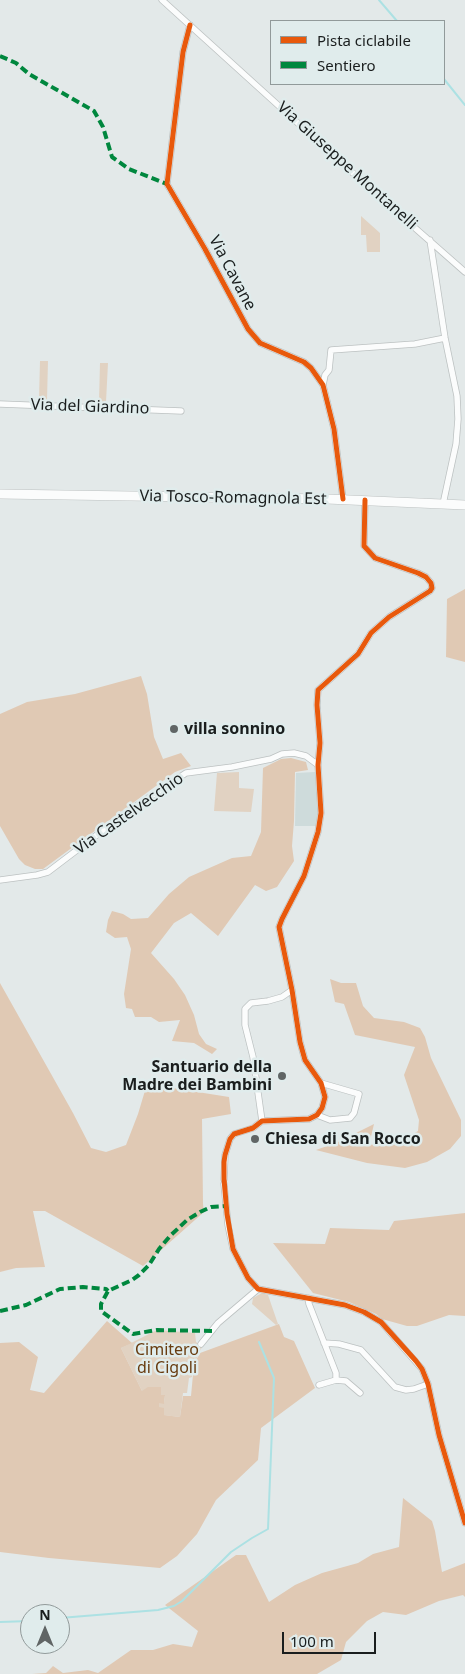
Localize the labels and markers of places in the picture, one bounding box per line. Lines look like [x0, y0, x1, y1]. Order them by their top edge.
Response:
place label: villa sonnino [184, 719, 285, 739]
marker: villa sonnino [168, 723, 180, 735]
place label: Santuario della Madre dei Bambini [122, 1057, 272, 1095]
marker: Santuario della Madre dei Bambini [276, 1070, 288, 1082]
place label: Chiesa di San Rocco [265, 1129, 421, 1149]
marker: Chiesa di San Rocco [249, 1133, 261, 1145]

